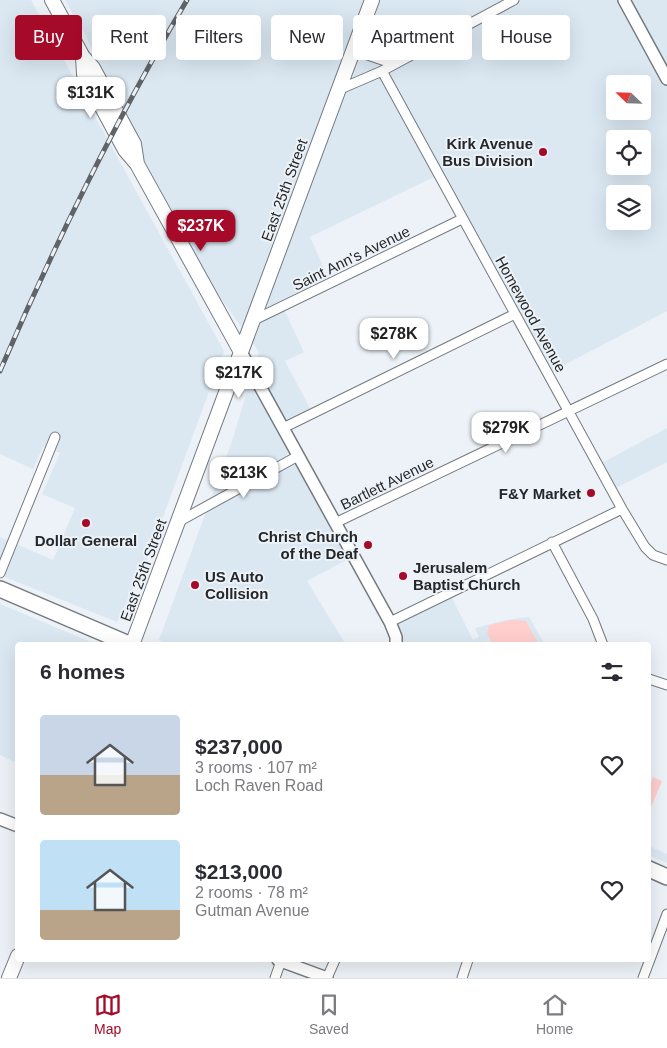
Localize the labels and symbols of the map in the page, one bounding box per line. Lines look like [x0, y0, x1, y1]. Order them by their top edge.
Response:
north arrow [606, 75, 651, 120]
pin: $131K [56, 76, 126, 119]
place label: Kirk Avenue Bus Division [442, 135, 533, 169]
street label: East 25th Street [258, 136, 311, 243]
marker: Kirk Avenue Bus Division [537, 146, 549, 158]
pin: $237K [166, 210, 236, 252]
street label: Saint Ann's Avenue [290, 222, 412, 294]
street label: Homewood Avenue [492, 253, 570, 375]
pin: $278K [359, 318, 429, 360]
pin: $217K [204, 356, 274, 399]
pin: $279K [471, 412, 541, 454]
street label: Bartlett Avenue [338, 453, 436, 513]
pin: $213K [209, 456, 279, 499]
place label: F&Y Market [499, 485, 581, 502]
marker: F&Y Market [585, 487, 597, 499]
street label: East 25th Street [117, 516, 170, 623]
marker: Dollar General [80, 517, 92, 529]
place label: Christ Church of the Deaf [258, 528, 359, 562]
place label: Dollar General [35, 532, 137, 549]
marker: Christ Church of the Deaf [362, 539, 374, 551]
place label: Jerusalem Baptist Church [413, 559, 521, 593]
place label: US Auto Collision [205, 568, 268, 602]
marker: Jerusalem Baptist Church [397, 570, 409, 582]
marker: US Auto Collision [189, 579, 201, 591]

